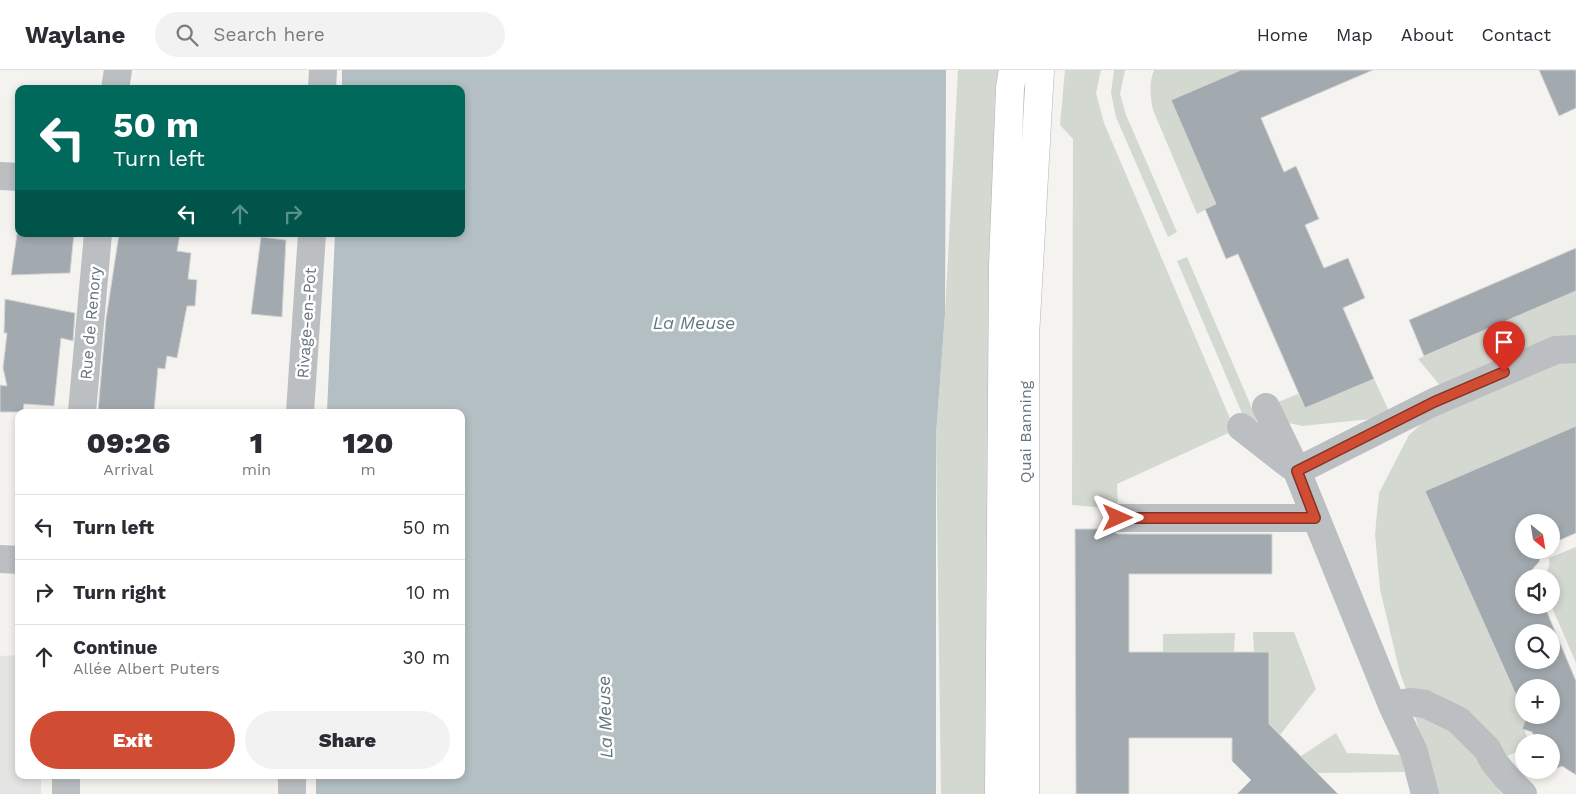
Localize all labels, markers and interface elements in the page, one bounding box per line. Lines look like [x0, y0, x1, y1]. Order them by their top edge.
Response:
search box [155, 12, 505, 57]
text: Waylane [25, 21, 125, 49]
icon: search [173, 21, 201, 49]
text: Search here [213, 23, 325, 46]
text: Home [1257, 24, 1308, 45]
text: Map [1336, 24, 1373, 45]
text: About [1401, 24, 1453, 45]
text: Contact [1481, 24, 1551, 45]
text: 50 m [113, 104, 199, 146]
icon: left [30, 105, 95, 170]
text: Turn left [113, 146, 205, 171]
icon: left [173, 200, 201, 228]
icon: ahead [226, 200, 254, 228]
icon: right [279, 200, 307, 228]
street label: Rue de Renory [76, 265, 105, 380]
street label: Rivage-en-Pot [293, 267, 320, 379]
water label: La Meuse [653, 312, 735, 333]
pin [1483, 321, 1525, 372]
icon: arrive [1490, 328, 1518, 356]
street label: Quai Banning [1016, 380, 1035, 483]
text: 09:26 [86, 425, 170, 460]
text: 1 [250, 425, 263, 460]
text: 120 [343, 425, 394, 460]
text: Arrival [103, 460, 153, 479]
text: min [242, 460, 271, 479]
text: m [360, 460, 376, 479]
position arrow [1091, 491, 1143, 543]
icon: left [30, 513, 58, 541]
north arrow [1515, 514, 1560, 559]
map controls [1515, 514, 1560, 779]
text: Turn left [73, 516, 154, 539]
text: 50 m [403, 516, 450, 539]
button: sound [1515, 569, 1560, 614]
icon: right [30, 578, 58, 606]
text: Turn right [73, 581, 166, 604]
text: 10 m [406, 581, 450, 604]
button: search [1515, 624, 1560, 669]
text: Continue [73, 636, 157, 659]
icon: ahead [30, 643, 58, 671]
text: 30 m [403, 646, 450, 669]
text: Allée Albert Puters [73, 659, 220, 678]
water label: La Meuse [593, 675, 616, 759]
button: + [1515, 679, 1560, 724]
button: Exit [30, 711, 235, 769]
button: Share [245, 711, 450, 769]
button: − [1515, 734, 1560, 779]

